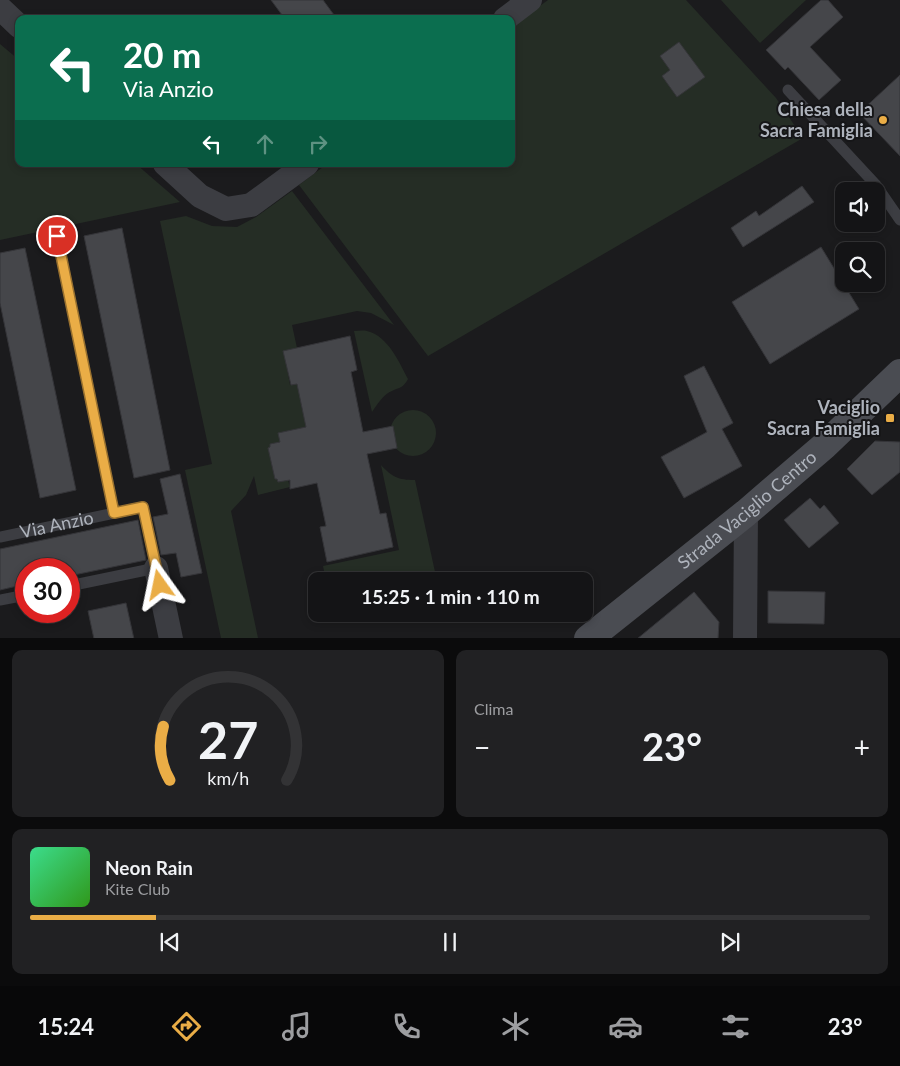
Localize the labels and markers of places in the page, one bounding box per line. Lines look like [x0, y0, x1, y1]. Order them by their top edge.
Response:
place label: Chiesa della Sacra Famiglia [760, 98, 873, 141]
marker: Chiesa della Sacra Famiglia [877, 114, 889, 126]
pin [36, 215, 78, 257]
place label: Vaciglio Sacra Famiglia [767, 396, 880, 439]
marker: Vaciglio Sacra Famiglia [884, 412, 896, 424]

